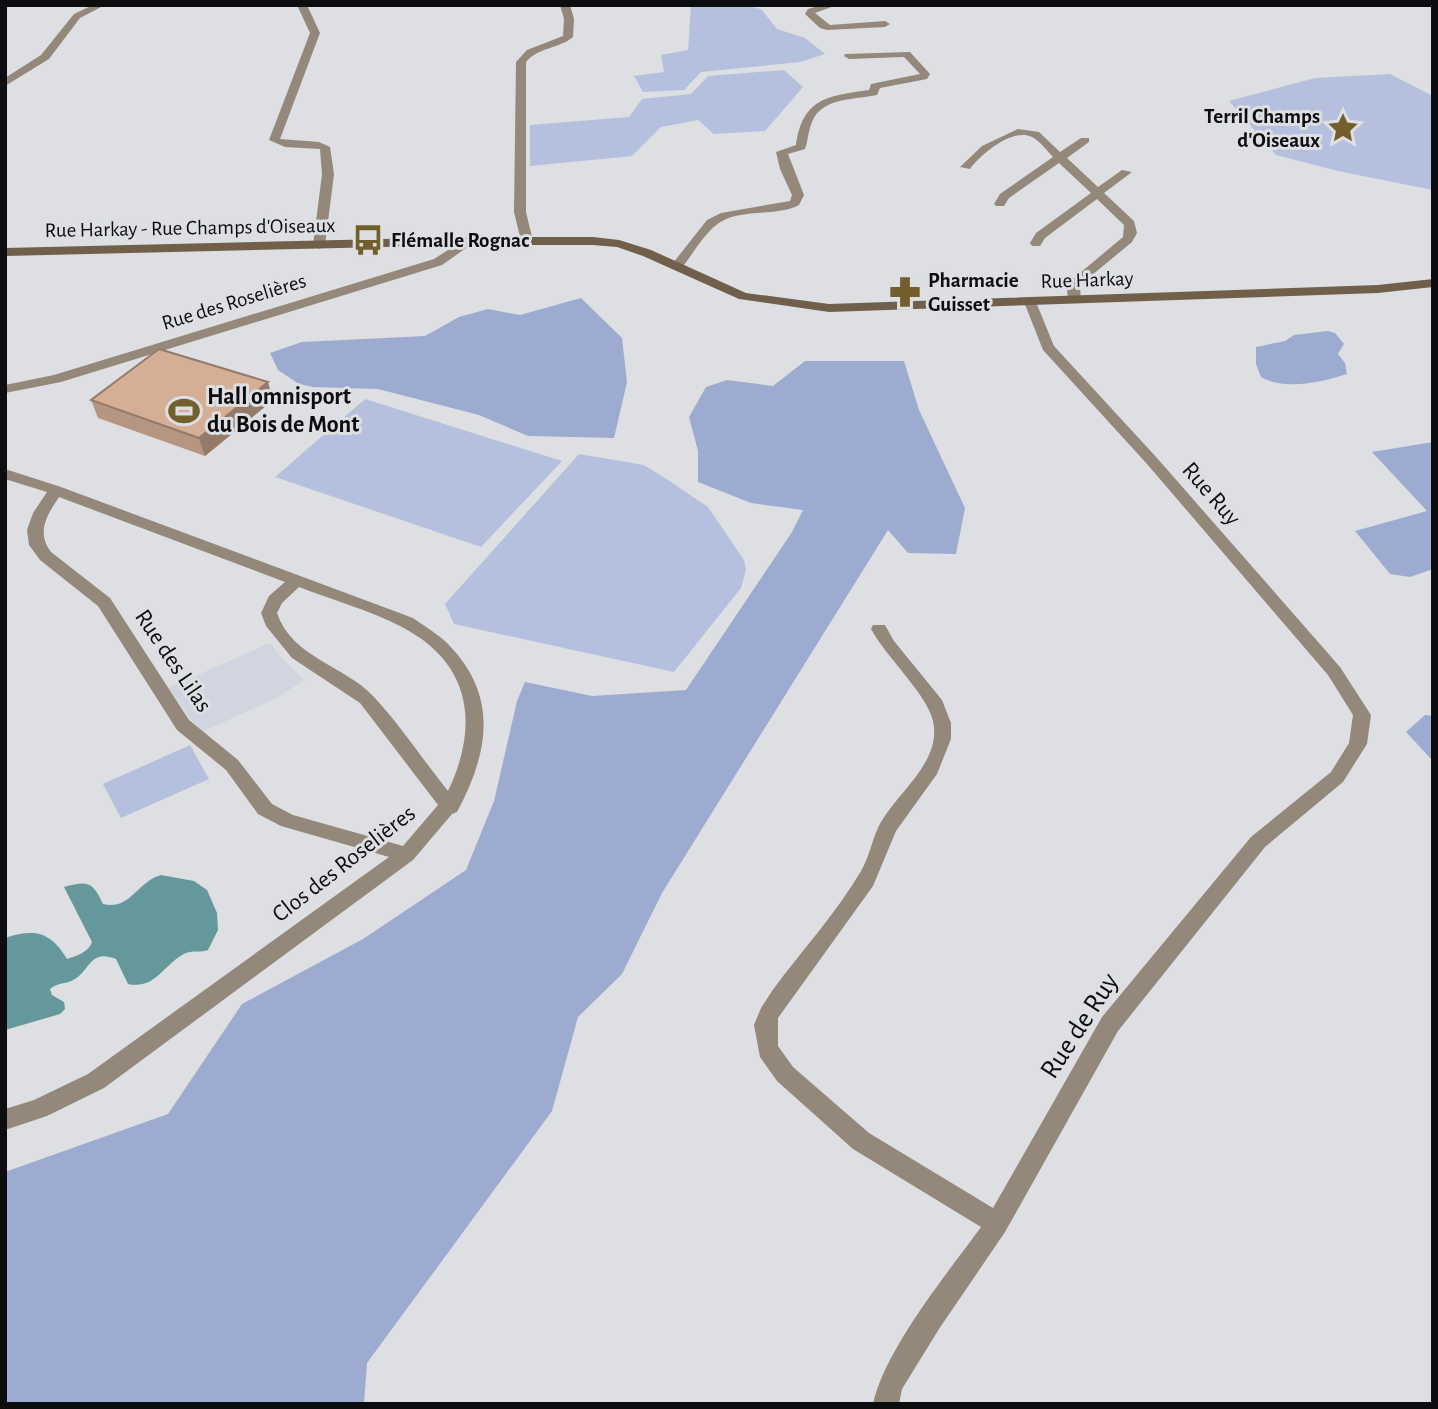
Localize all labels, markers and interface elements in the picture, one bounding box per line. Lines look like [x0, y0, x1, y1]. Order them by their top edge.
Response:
place label: Terril Champs d'Oiseaux [1204, 106, 1320, 151]
place icon: Terril Champs d'Oiseaux [1326, 111, 1360, 145]
street label: Rue Harkay - Rue Champs d'Oiseaux [44, 215, 336, 241]
bus stop icon: Flémalle Rognac [351, 223, 385, 257]
place label: Flémalle Rognac [391, 230, 529, 251]
street label: Rue Harkay [1040, 268, 1134, 292]
street label: Rue des Roselières [159, 270, 309, 334]
place label: Pharmacie Guisset [928, 270, 1019, 315]
pharmacy icon: Pharmacie Guisset [888, 275, 922, 309]
place label: Hall omnisport du Bois de Mont [207, 385, 359, 437]
sports icon: Hall omnisport du Bois de Mont [167, 394, 201, 428]
street label: Rue Ruy [1177, 458, 1245, 530]
street label: Rue des Lilas [130, 605, 216, 717]
street label: Clos des Roselières [268, 801, 420, 927]
street label: Rue de Ruy [1036, 968, 1124, 1084]

